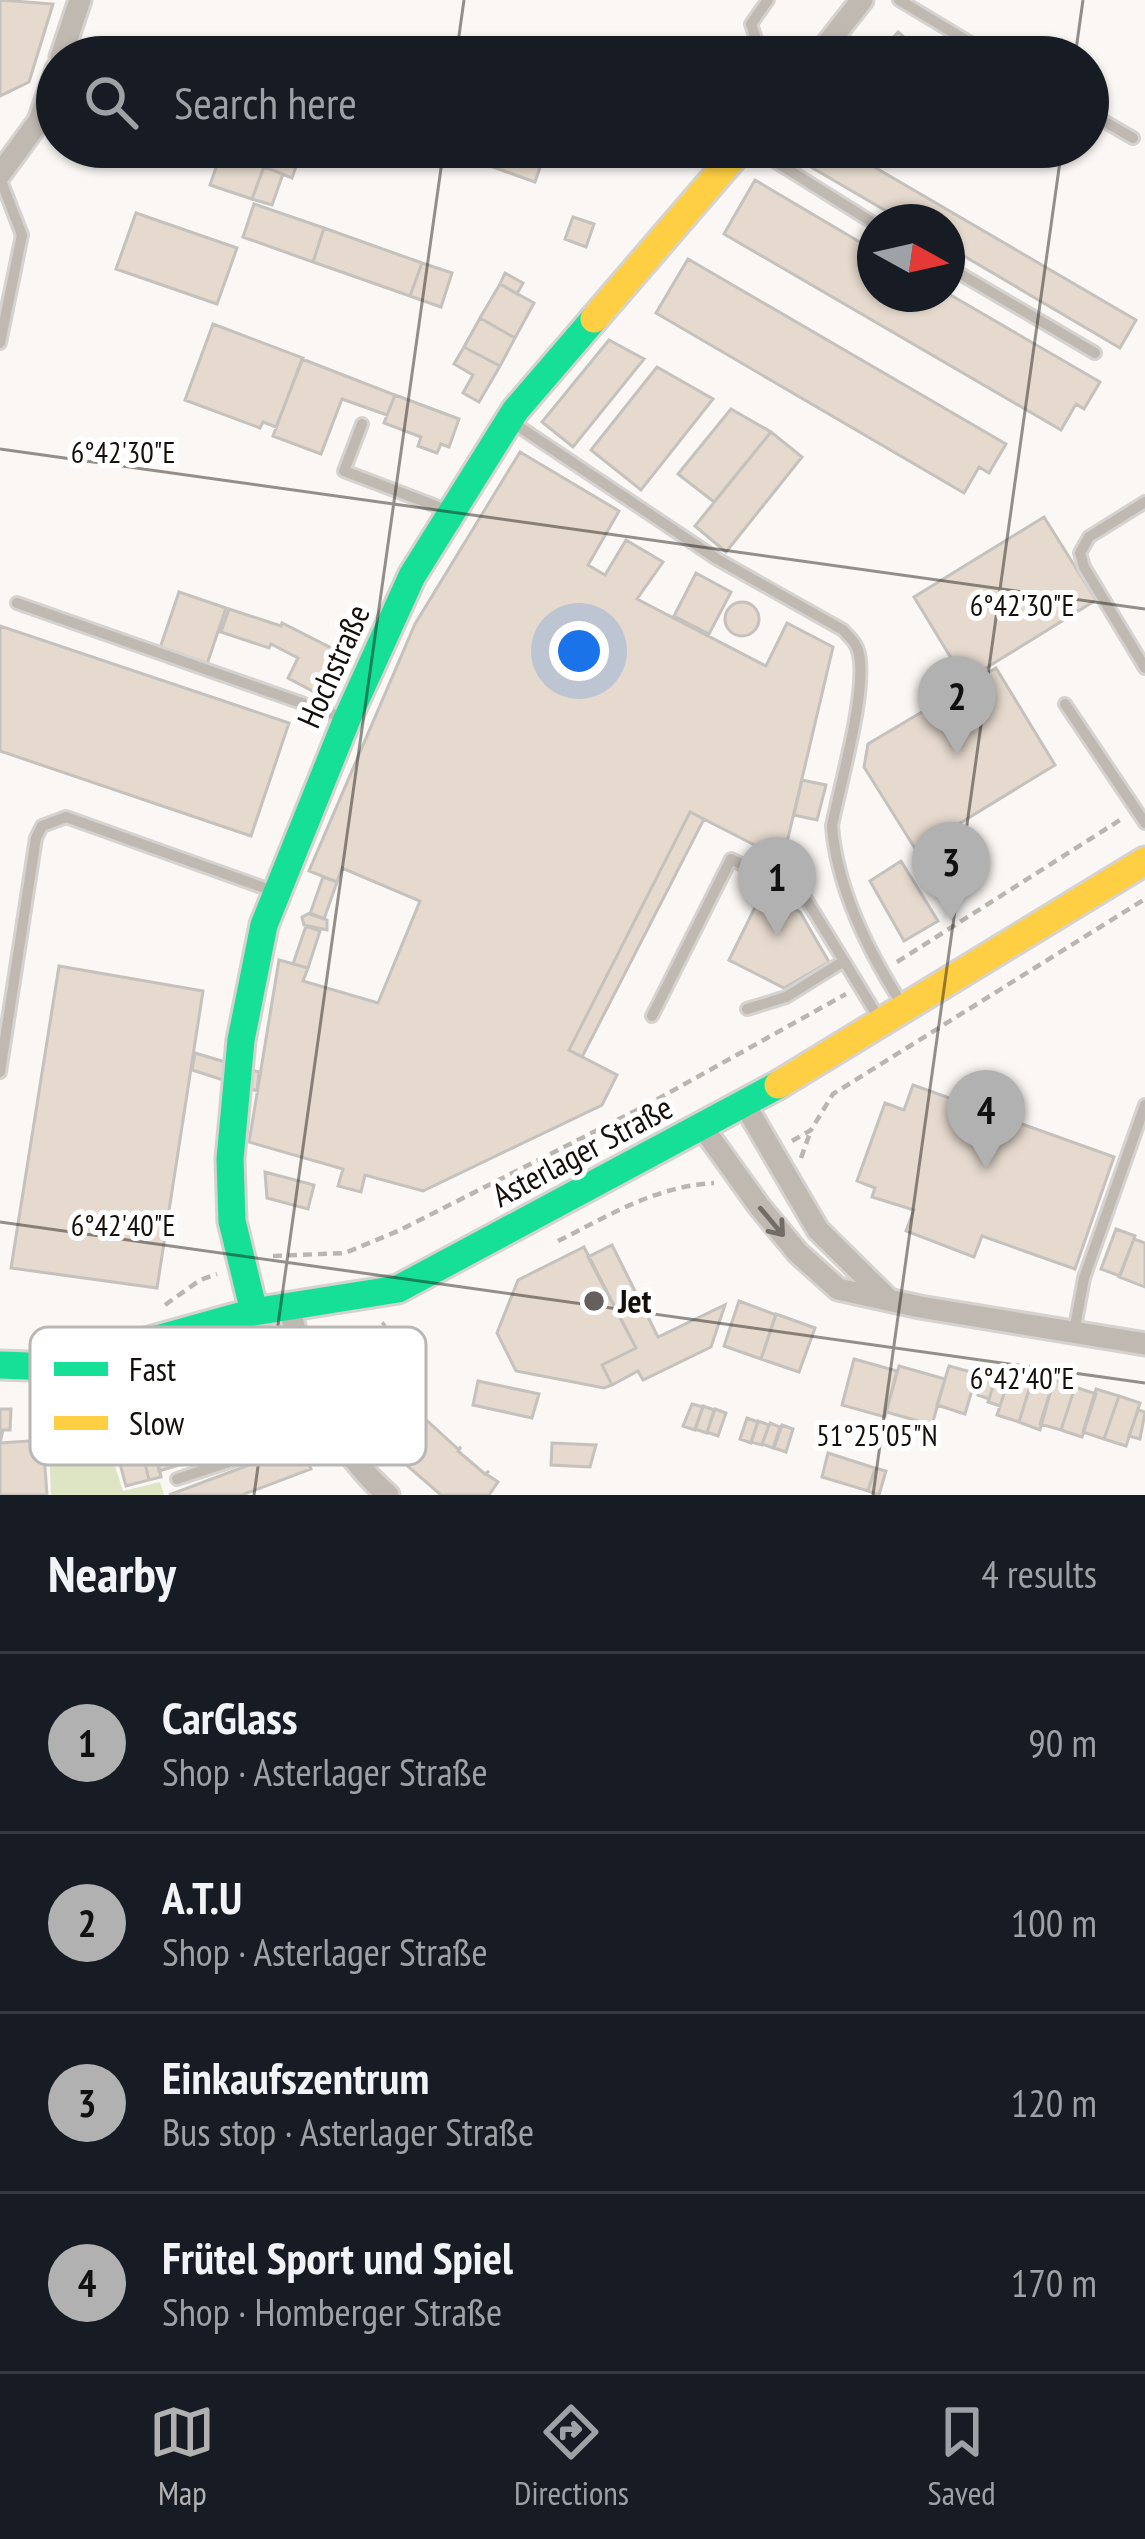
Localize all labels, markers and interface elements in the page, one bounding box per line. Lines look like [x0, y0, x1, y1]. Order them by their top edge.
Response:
search box [36, 36, 1109, 168]
icon: search [78, 69, 144, 135]
text: Search here [174, 73, 357, 131]
north arrow [857, 204, 965, 312]
text: 6°42'30"E [71, 432, 175, 471]
text: 6°42'30"E [970, 585, 1074, 624]
street label: Hochstraße [286, 597, 379, 734]
your location [549, 621, 609, 681]
pin: 2 [918, 656, 996, 755]
pin: 3 [912, 822, 990, 921]
pin: 1 [738, 837, 816, 936]
pin: 4 [947, 1070, 1025, 1169]
street label: Asterlager Straße [484, 1085, 679, 1216]
text: 6°42'40"E [71, 1205, 175, 1244]
one-way arrow [758, 1206, 786, 1237]
place label: Jet [617, 1279, 652, 1322]
marker: Jet [581, 1288, 607, 1314]
legend [30, 1327, 426, 1465]
text: Fast [129, 1347, 176, 1390]
text: 6°42'40"E [970, 1358, 1074, 1397]
text: Slow [129, 1401, 185, 1444]
text: 51°25'05"N [816, 1415, 938, 1454]
text: Nearby [48, 1540, 176, 1606]
text: 4 results [981, 1548, 1097, 1599]
text: CarGlass [162, 1688, 298, 1746]
text: 1 [78, 1717, 96, 1768]
text: 90 m [1028, 1717, 1097, 1768]
text: Shop · Asterlager Straße [162, 1746, 488, 1797]
text: A.T.U [162, 1868, 242, 1926]
text: 2 [78, 1897, 96, 1948]
text: 100 m [1011, 1897, 1097, 1948]
text: Shop · Asterlager Straße [162, 1926, 488, 1977]
text: Einkaufszentrum [162, 2048, 429, 2106]
text: 3 [78, 2077, 96, 2128]
text: 120 m [1011, 2077, 1097, 2128]
text: Bus stop · Asterlager Straße [162, 2106, 534, 2157]
text: Frütel Sport und Spiel [162, 2228, 513, 2286]
text: 4 [78, 2257, 96, 2308]
text: 170 m [1011, 2257, 1097, 2308]
text: Shop · Homberger Straße [162, 2286, 502, 2337]
tab: Map [149, 2399, 215, 2514]
tab: Directions [514, 2399, 629, 2514]
tab: Saved [928, 2399, 996, 2514]

